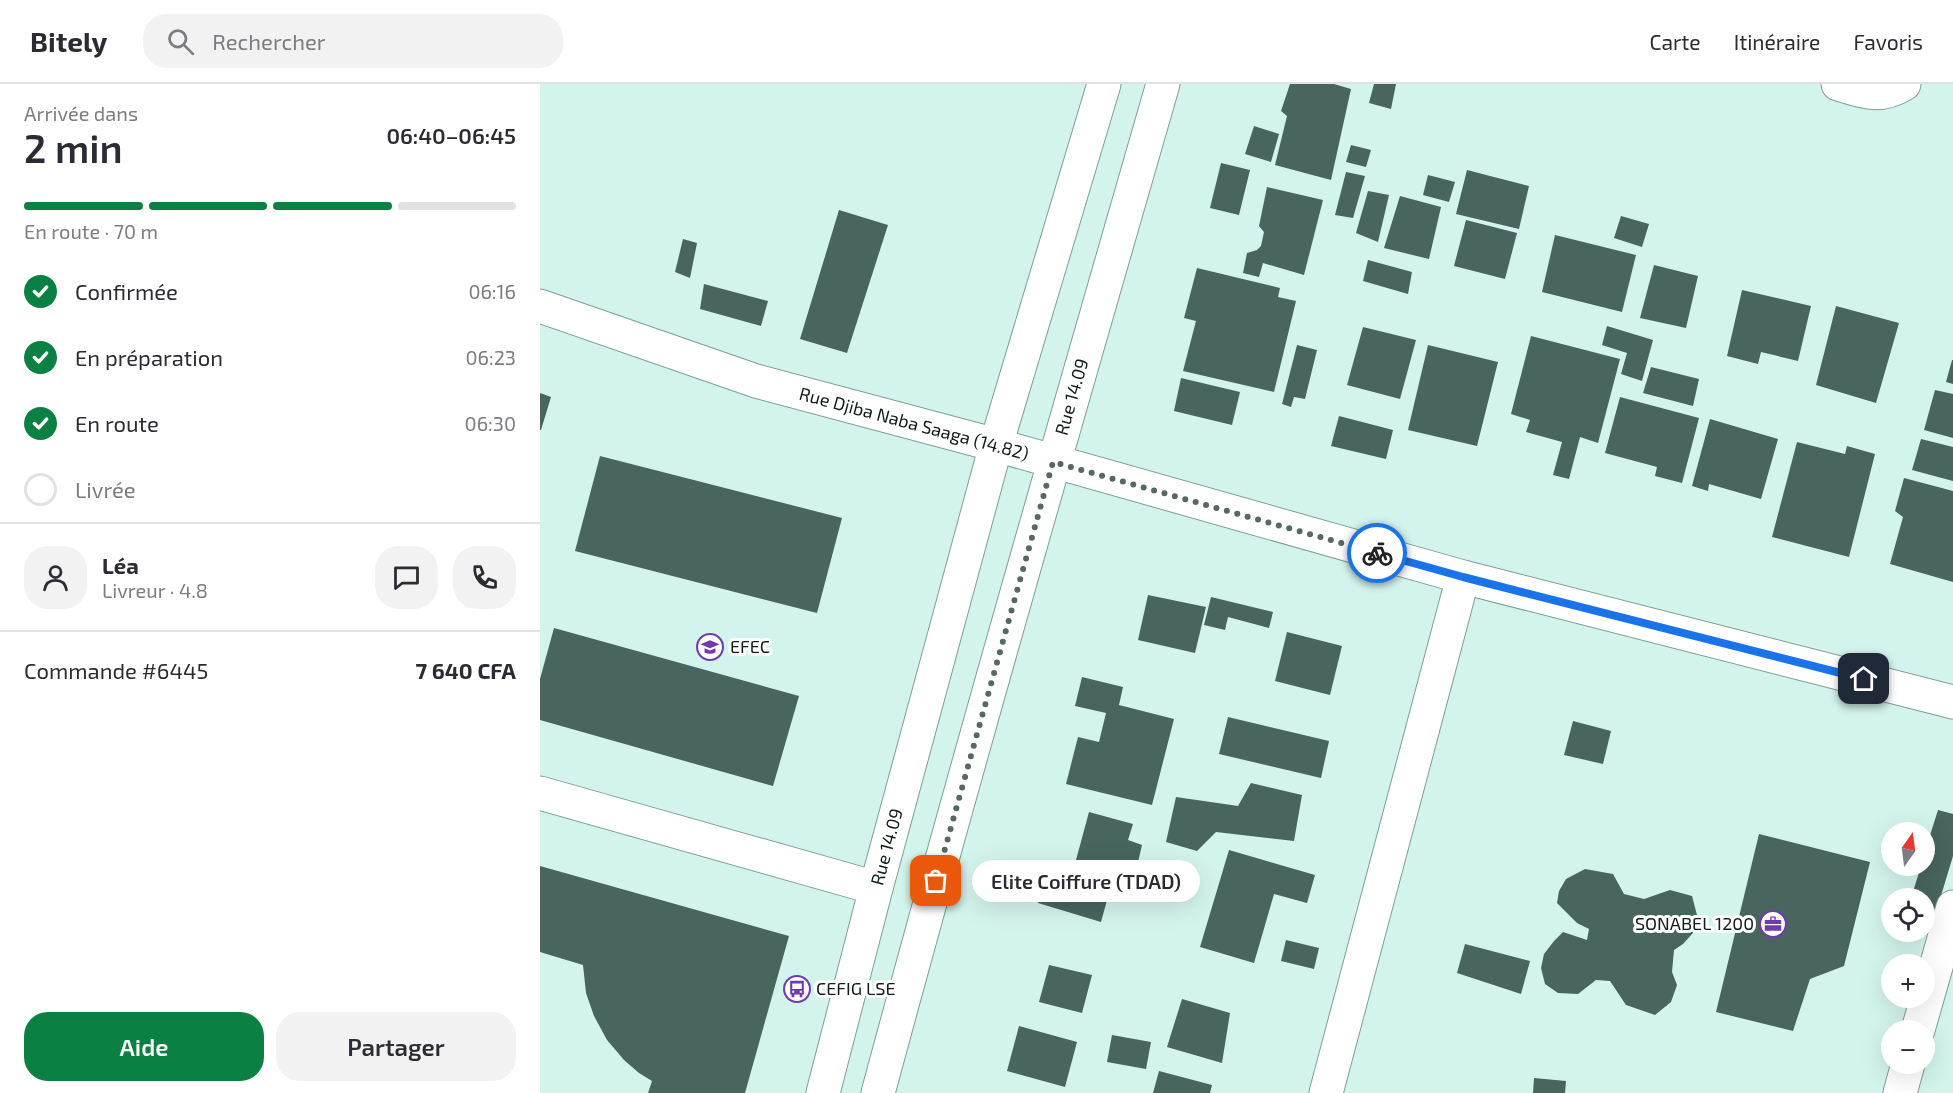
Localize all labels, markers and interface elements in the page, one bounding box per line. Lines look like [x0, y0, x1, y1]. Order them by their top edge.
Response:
search box [143, 14, 563, 68]
text: Bitely [30, 24, 107, 58]
icon: search [164, 25, 197, 58]
text: Rechercher [212, 28, 326, 54]
text: Carte [1649, 29, 1701, 54]
text: Itinéraire [1734, 29, 1820, 54]
text: Favoris [1853, 29, 1923, 54]
text: Arrivée dans [24, 101, 138, 125]
text: 06:40–06:45 [386, 122, 516, 148]
text: 2 min [24, 124, 123, 171]
text: En route · 70 m [24, 219, 158, 243]
icon: check [24, 275, 57, 308]
text: Confirmée [75, 278, 178, 304]
text: 06:16 [468, 279, 516, 303]
icon: check [24, 341, 57, 374]
text: En préparation [75, 344, 223, 370]
text: 06:23 [465, 345, 516, 369]
street label: Rue 14.09 [1050, 356, 1092, 438]
street label: Rue Djiba Naba Saaga (14.82) [797, 382, 1032, 464]
icon: check [24, 407, 57, 440]
text: En route [75, 410, 159, 436]
text: 06:30 [465, 411, 516, 435]
text: Livrée [75, 476, 136, 502]
courier [1347, 523, 1407, 583]
icon: bike [1361, 537, 1394, 570]
button: person [24, 546, 87, 609]
button: chat [375, 546, 438, 609]
button: phone [453, 546, 516, 609]
text: Léa [102, 552, 139, 578]
text: Livreur · 4.8 [102, 578, 208, 602]
school or university icon: EFEC [695, 632, 725, 662]
place label: EFEC [730, 635, 770, 657]
pin [1838, 653, 1889, 704]
text: Commande #6445 [24, 657, 208, 683]
text: 7 640 CFA [415, 657, 516, 683]
icon: home [1847, 662, 1880, 695]
street label: Rue 14.09 [865, 806, 907, 888]
north arrow [1881, 822, 1935, 876]
map controls [1881, 822, 1935, 1074]
pin [910, 855, 961, 906]
callout: Elite Coiffure (TDAD) [972, 860, 1200, 902]
icon: bag [919, 864, 952, 897]
text: Elite Coiffure (TDAD) [991, 869, 1181, 893]
button: locate [1881, 888, 1935, 942]
office icon: SONABEL 1200 [1758, 909, 1788, 939]
place label: SONABEL 1200 [1635, 912, 1754, 934]
button: + [1881, 954, 1935, 1008]
bus stop icon: CEFIG LSE [782, 974, 812, 1004]
place label: CEFIG LSE [816, 977, 896, 999]
button: Aide [24, 1012, 264, 1081]
button: Partager [276, 1012, 516, 1081]
button: − [1881, 1020, 1935, 1074]

